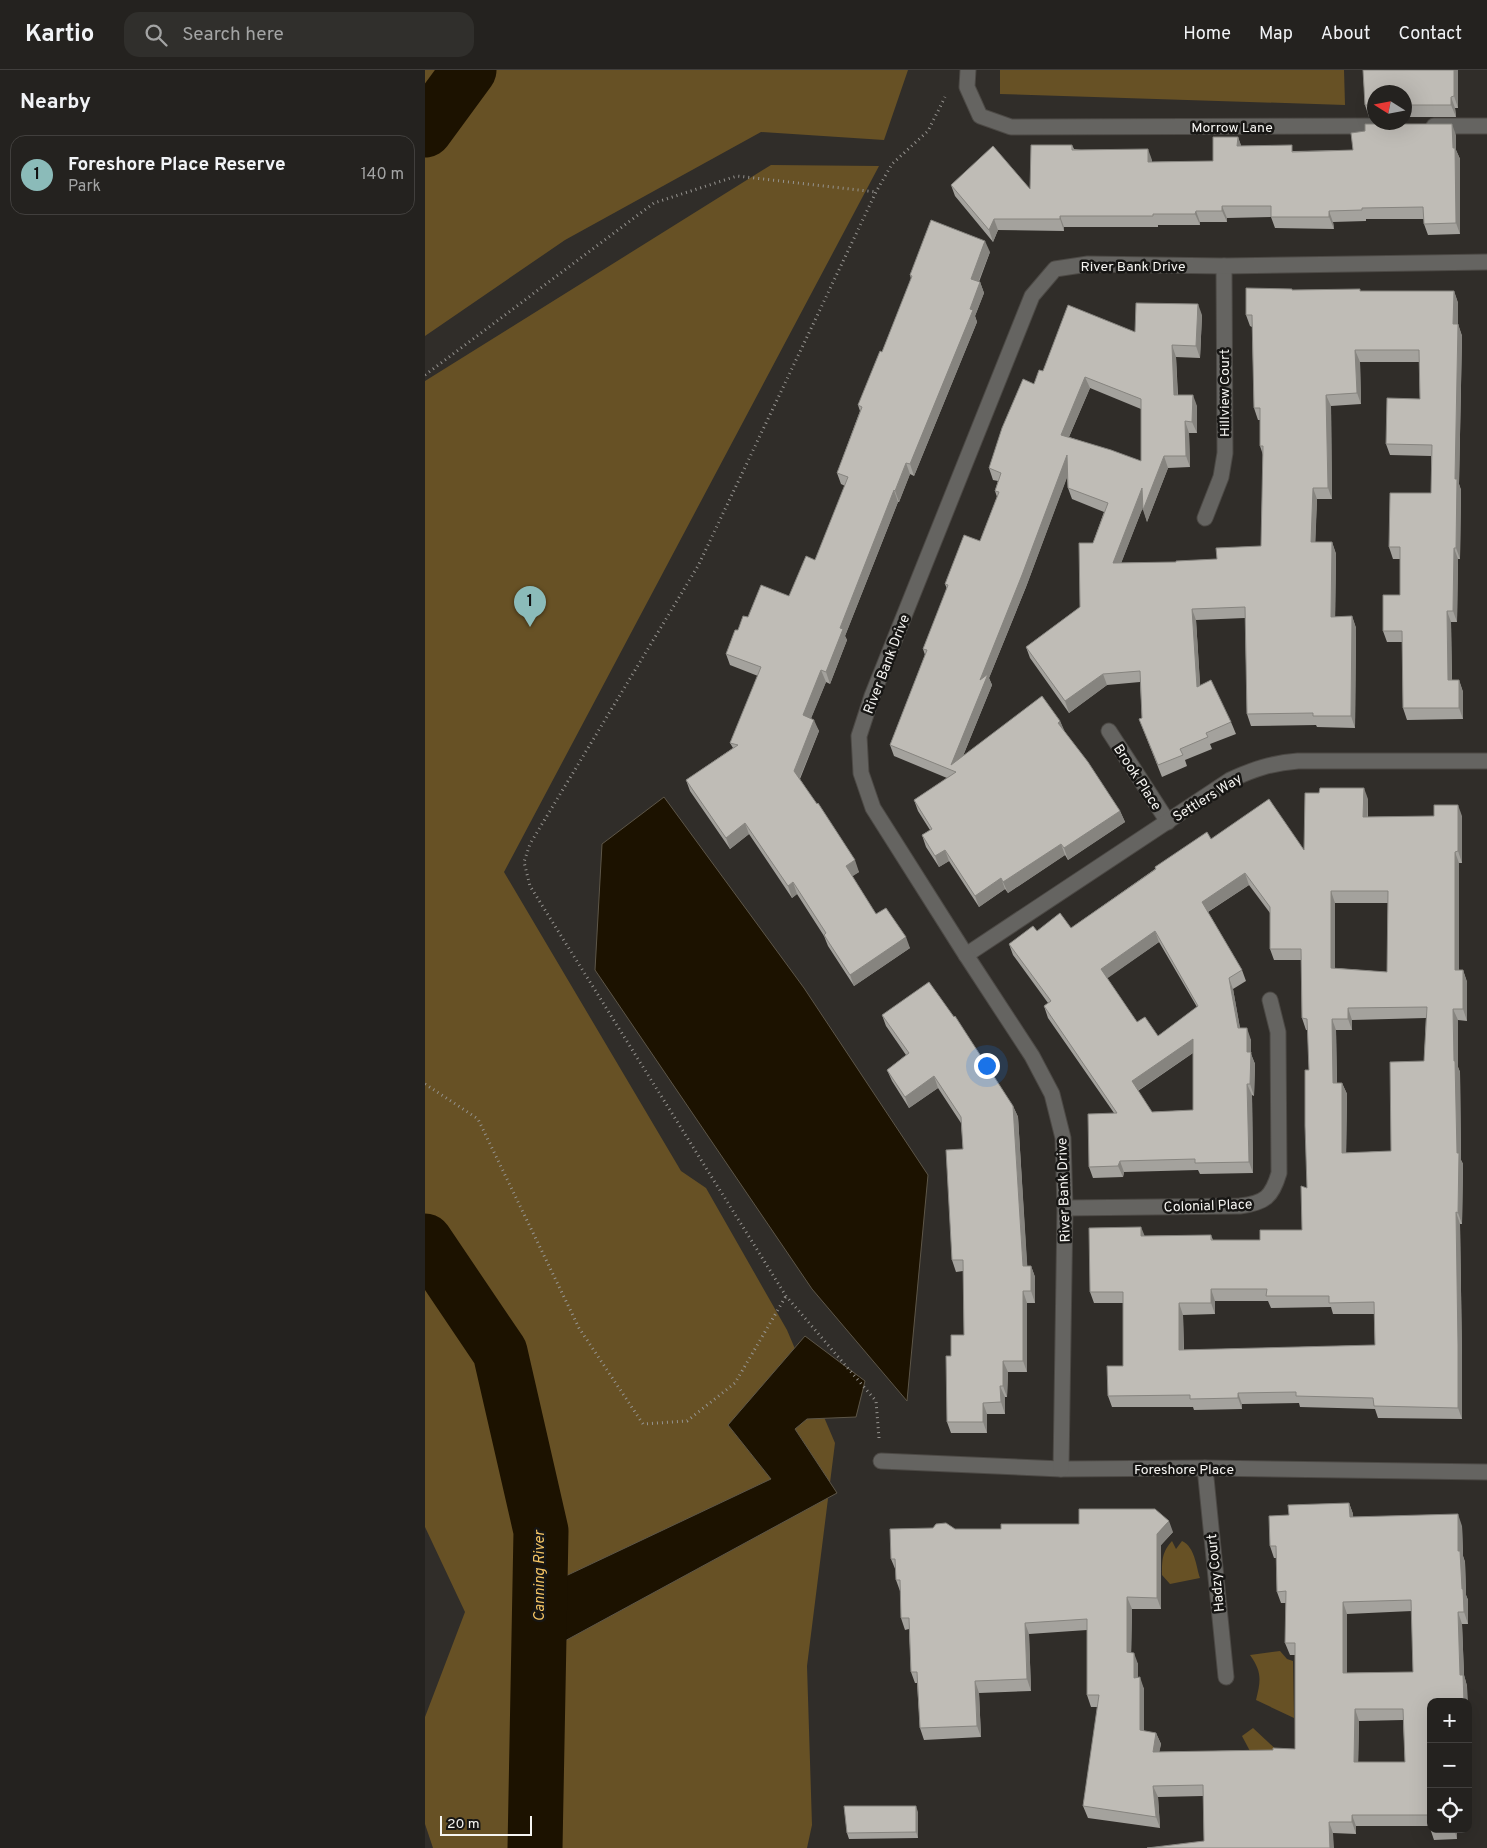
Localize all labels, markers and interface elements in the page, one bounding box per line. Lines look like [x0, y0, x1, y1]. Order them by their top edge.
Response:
search box [124, 12, 474, 57]
text: Kartio [25, 20, 94, 50]
icon: search [142, 21, 170, 49]
text: Search here [182, 23, 284, 47]
text: Home [1183, 23, 1231, 46]
text: Map [1259, 23, 1293, 46]
text: About [1321, 23, 1370, 46]
text: Contact [1398, 23, 1462, 46]
north arrow [1367, 85, 1412, 130]
text: Nearby [20, 89, 91, 116]
street label: Morrow Lane [1191, 120, 1273, 137]
text: Foreshore Place Reserve [68, 153, 286, 177]
text: 1 [34, 165, 40, 185]
text: 140 m [361, 165, 404, 185]
text: Park [68, 177, 101, 197]
street label: River Bank Drive [1081, 259, 1186, 276]
street label: Hillview Court [1217, 349, 1234, 437]
pin: 1 [514, 586, 546, 627]
street label: River Bank Drive [861, 612, 914, 717]
street label: Brook Place [1109, 741, 1164, 814]
street label: Settlers Way [1170, 770, 1245, 826]
your location [974, 1053, 1000, 1079]
street label: River Bank Drive [1054, 1137, 1075, 1243]
street label: Colonial Place [1163, 1196, 1253, 1217]
street label: Foreshore Place [1134, 1462, 1234, 1479]
water label: Canning River [531, 1529, 550, 1621]
street label: Hadzy Court [1204, 1533, 1229, 1613]
map controls [1427, 1698, 1472, 1833]
button: + [1427, 1698, 1472, 1743]
button: − [1427, 1743, 1472, 1788]
button: locate [1427, 1788, 1472, 1833]
scale bar [440, 1813, 533, 1836]
text: 20 m [447, 1816, 480, 1833]

